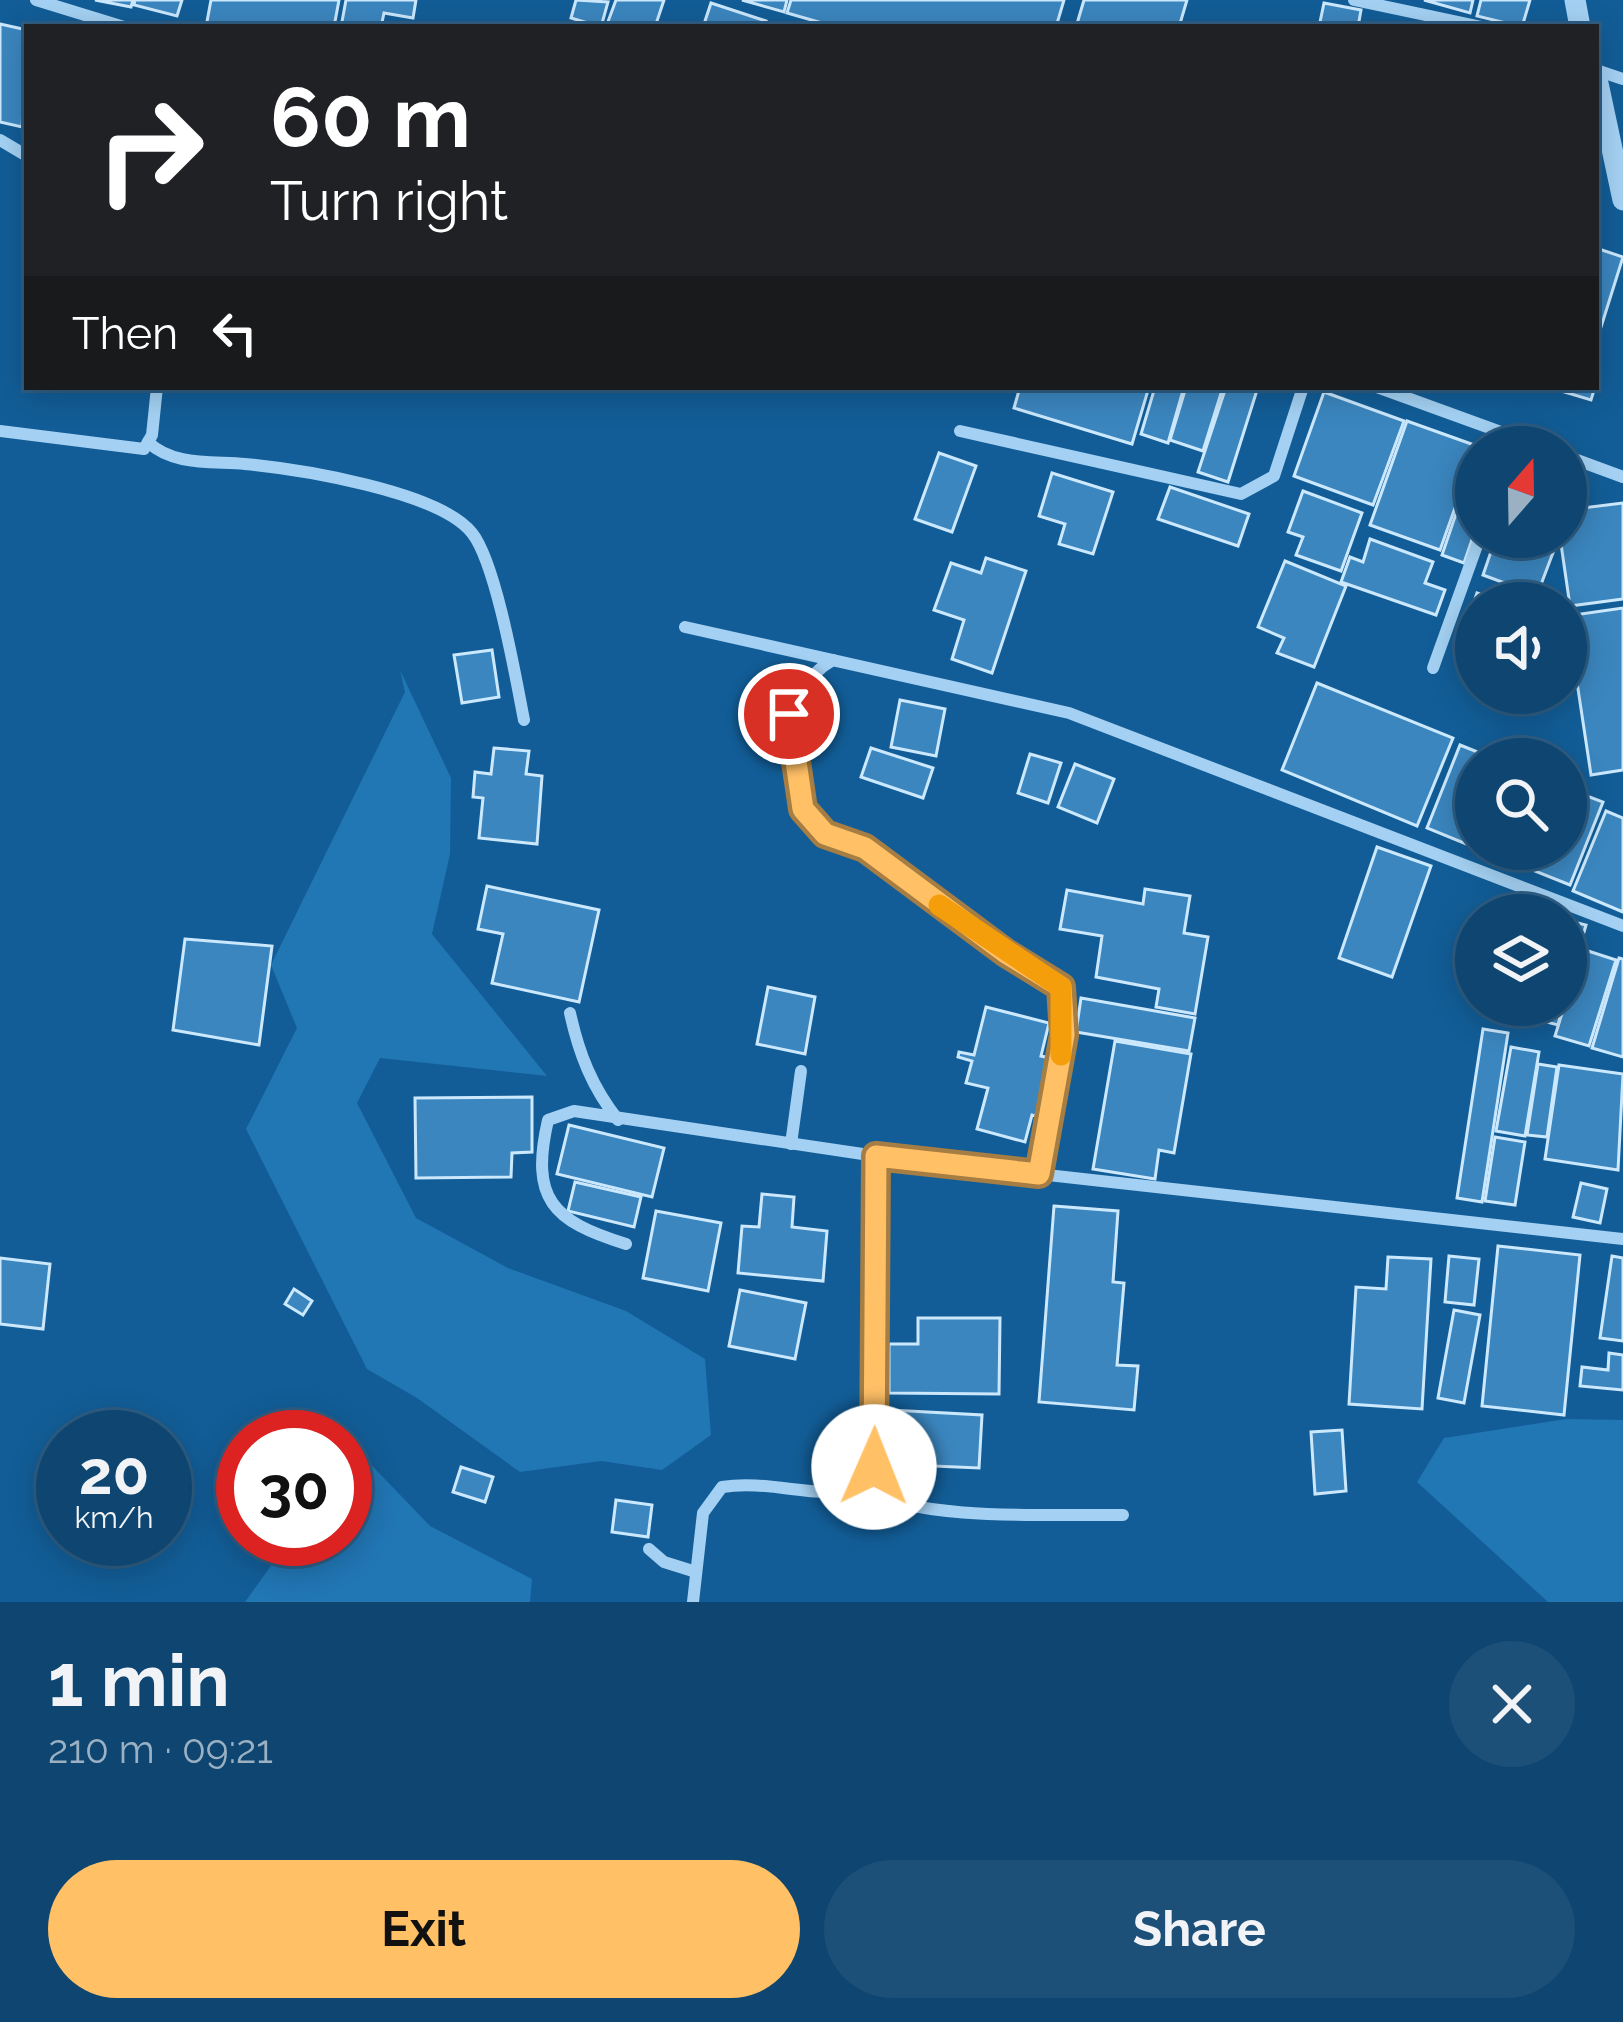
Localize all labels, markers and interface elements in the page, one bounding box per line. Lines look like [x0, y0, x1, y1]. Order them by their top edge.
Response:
text: 60 m [270, 68, 471, 167]
icon: right [72, 72, 228, 228]
text: Turn right [270, 169, 508, 233]
icon: left [202, 300, 268, 366]
text: Then [72, 307, 178, 360]
north arrow [1455, 426, 1587, 558]
map controls [1455, 426, 1587, 1026]
button: sound [1455, 582, 1587, 714]
pin [738, 663, 840, 765]
icon: arrive [756, 681, 822, 747]
button: search [1455, 738, 1587, 870]
button: layers [1455, 894, 1587, 1026]
position arrow [811, 1404, 937, 1530]
speed limit sign: 30 [216, 1410, 372, 1566]
text: 20 [79, 1438, 149, 1508]
text: km/h [74, 1500, 154, 1535]
text: 1 min [48, 1638, 230, 1723]
button: close [1449, 1641, 1575, 1767]
text: 210 m · 09:21 [48, 1726, 273, 1772]
button: Exit [48, 1860, 800, 1998]
button: Share [824, 1860, 1575, 1998]

